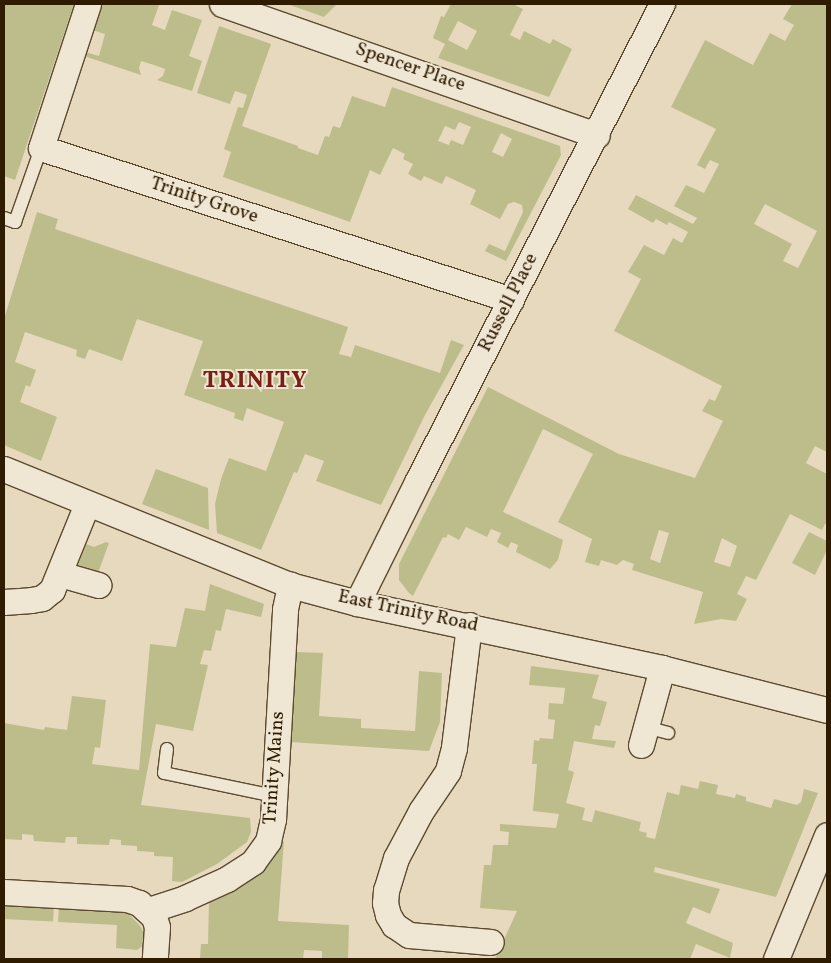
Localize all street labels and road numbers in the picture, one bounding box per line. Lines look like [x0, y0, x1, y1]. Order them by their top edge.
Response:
street label: Spencer Place [352, 39, 468, 97]
street label: Trinity Grove [147, 173, 261, 229]
street label: Russell Place [474, 250, 544, 356]
street label: East Trinity Road [335, 586, 481, 638]
street label: Trinity Mains [260, 710, 290, 826]

